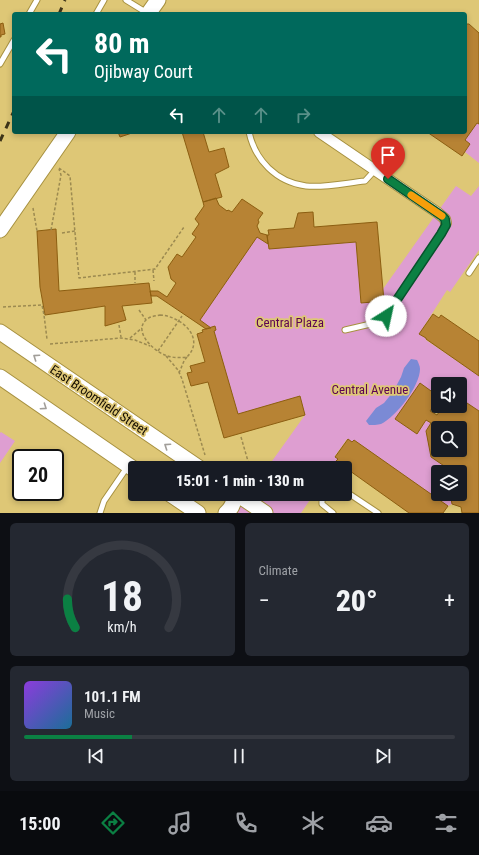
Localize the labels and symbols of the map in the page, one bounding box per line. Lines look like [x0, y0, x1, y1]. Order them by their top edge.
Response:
pin [371, 138, 405, 179]
position arrow [365, 295, 407, 337]
park label: Central Plaza [256, 315, 324, 330]
one-way arrow [33, 354, 40, 362]
street label: East Broomfield Street [47, 362, 151, 438]
park label: Central Avenue [332, 382, 408, 397]
one-way arrow [40, 402, 47, 410]
one-way arrow [164, 444, 171, 451]
speed limit sign: 20 [12, 449, 64, 501]

